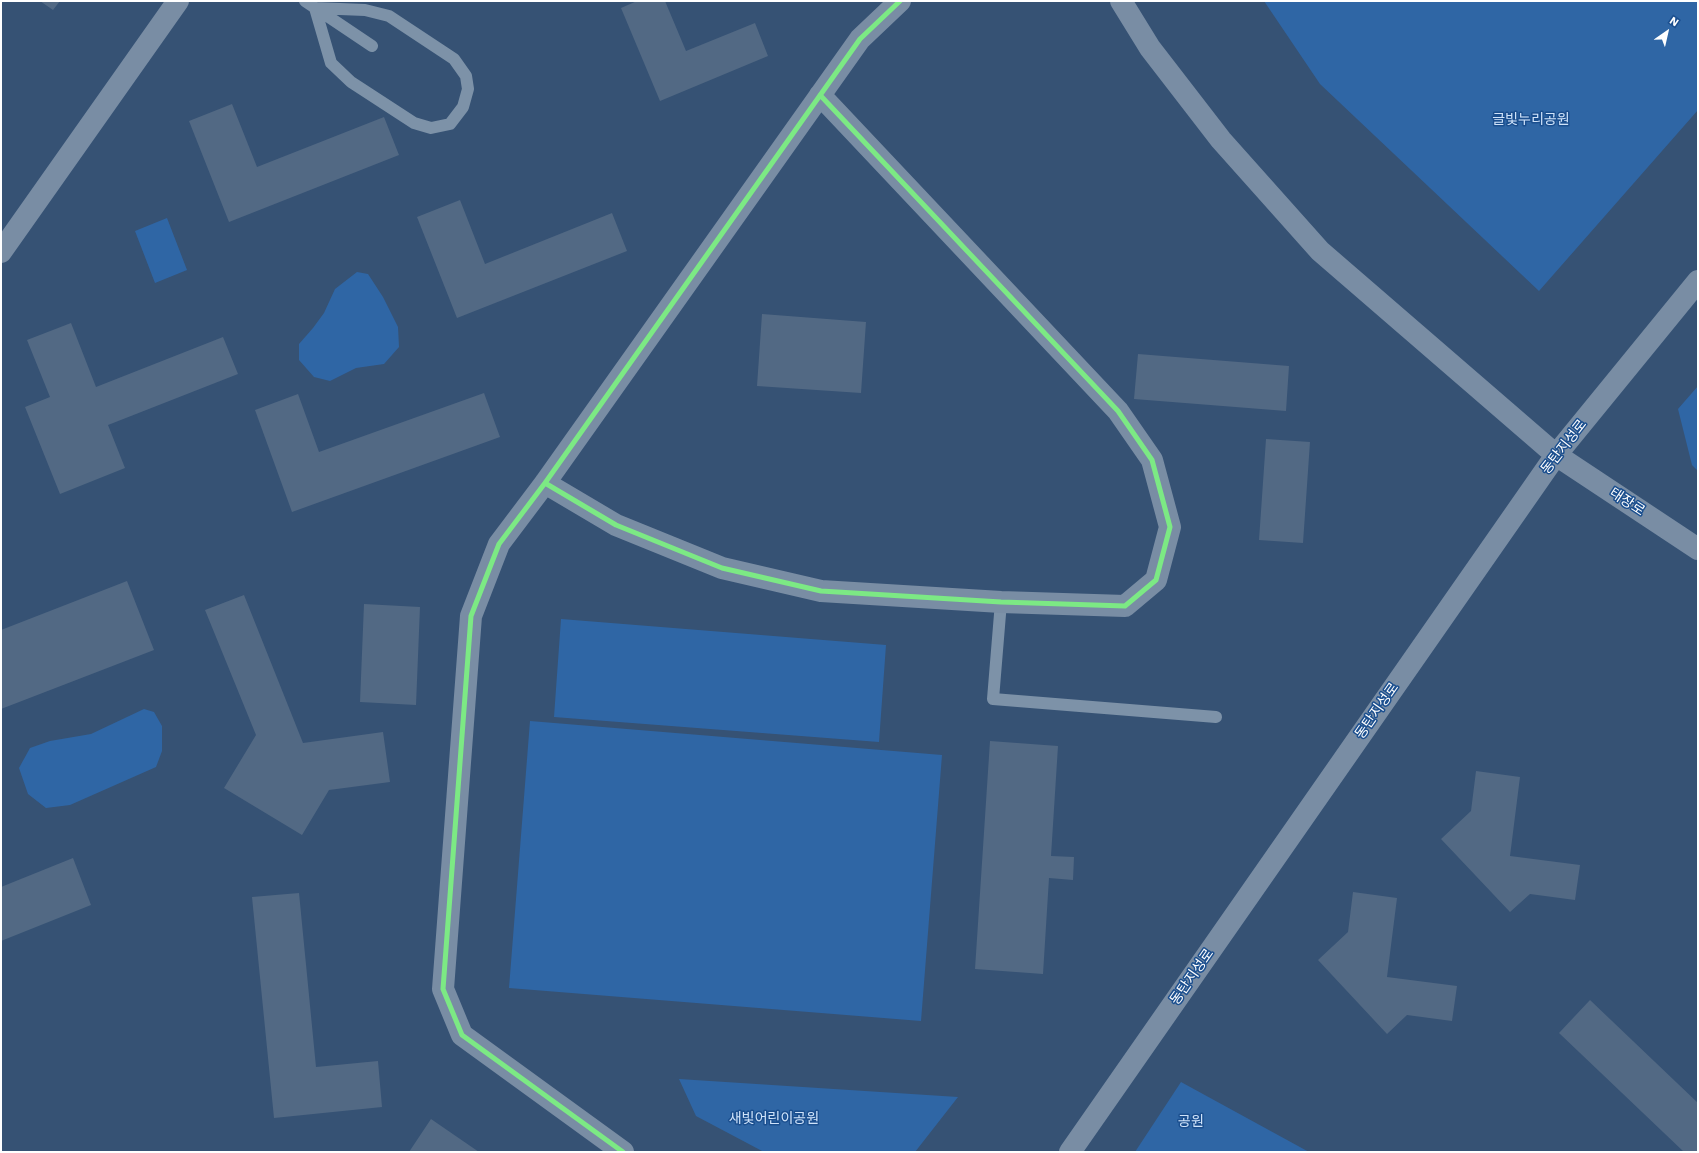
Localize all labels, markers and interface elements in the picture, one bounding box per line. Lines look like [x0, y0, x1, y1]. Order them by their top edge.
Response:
north arrow [1647, 12, 1687, 52]
text: N [1667, 14, 1681, 29]
park label: 글빛누리공원 [1492, 112, 1570, 128]
street label: 동탄지성로 [1538, 416, 1590, 478]
street label: 태장로 [1606, 484, 1648, 520]
street label: 동탄지성로 [1352, 680, 1402, 742]
street label: 동탄지성로 [1167, 946, 1217, 1008]
park label: 새빛어린이공원 [729, 1111, 819, 1127]
park label: 공원 [1178, 1114, 1204, 1130]

